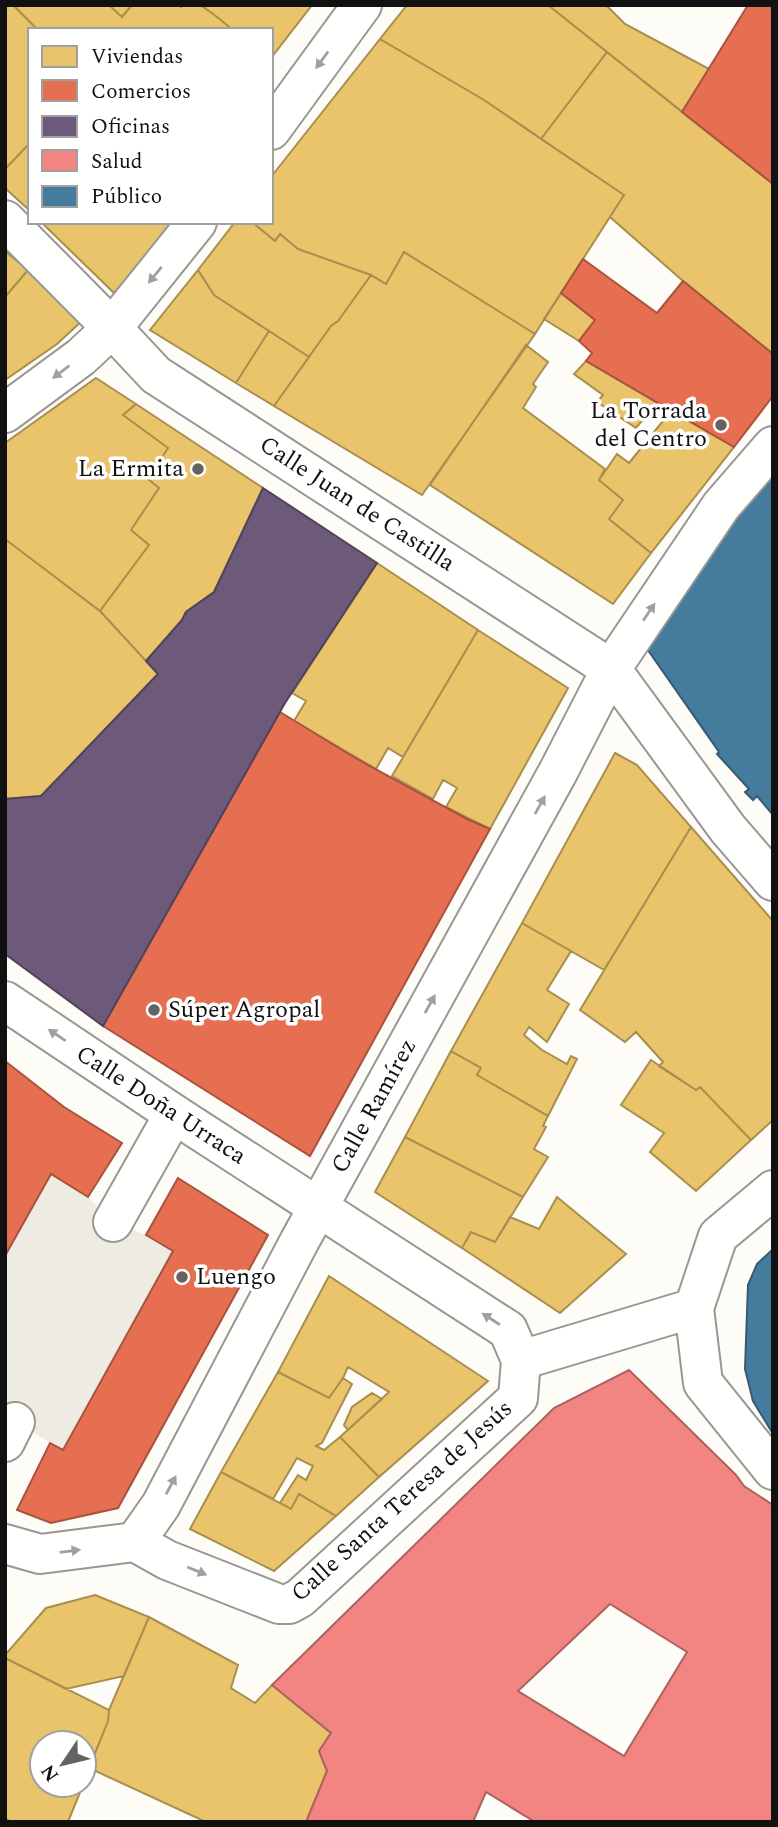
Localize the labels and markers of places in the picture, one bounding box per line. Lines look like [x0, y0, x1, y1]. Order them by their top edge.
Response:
place label: La Torrada del Centro [590, 393, 707, 457]
marker: La Torrada del Centro [713, 417, 729, 433]
place label: La Ermita [78, 451, 184, 487]
marker: La Ermita [190, 461, 206, 477]
place label: Súper Agropal [168, 992, 320, 1028]
marker: Súper Agropal [146, 1002, 162, 1018]
place label: Luengo [196, 1259, 276, 1295]
marker: Luengo [174, 1269, 190, 1285]

